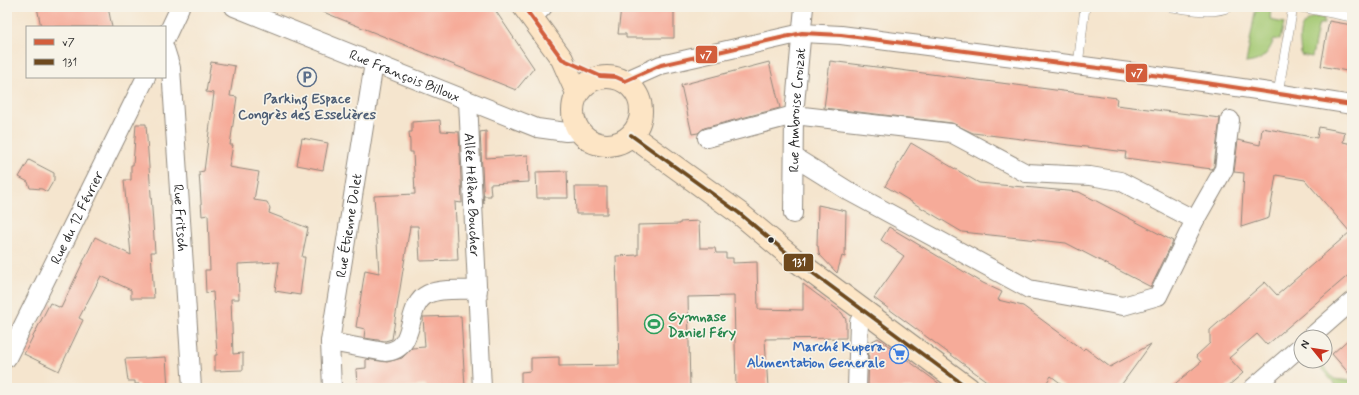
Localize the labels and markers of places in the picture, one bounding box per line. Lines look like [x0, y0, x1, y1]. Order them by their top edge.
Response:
parking icon: Parking Espace Congrès des Esselières [296, 66, 318, 88]
place label: Parking Espace Congrès des Esselières [238, 90, 377, 126]
unlabelled marker [766, 235, 776, 245]
place label: Gymnase Daniel Féry [668, 308, 736, 342]
sports icon: Gymnase Daniel Féry [643, 313, 665, 335]
place label: Marché Kupera Alimentation Generale [747, 338, 886, 372]
supermarket icon: Marché Kupera Alimentation Generale [888, 343, 910, 365]

